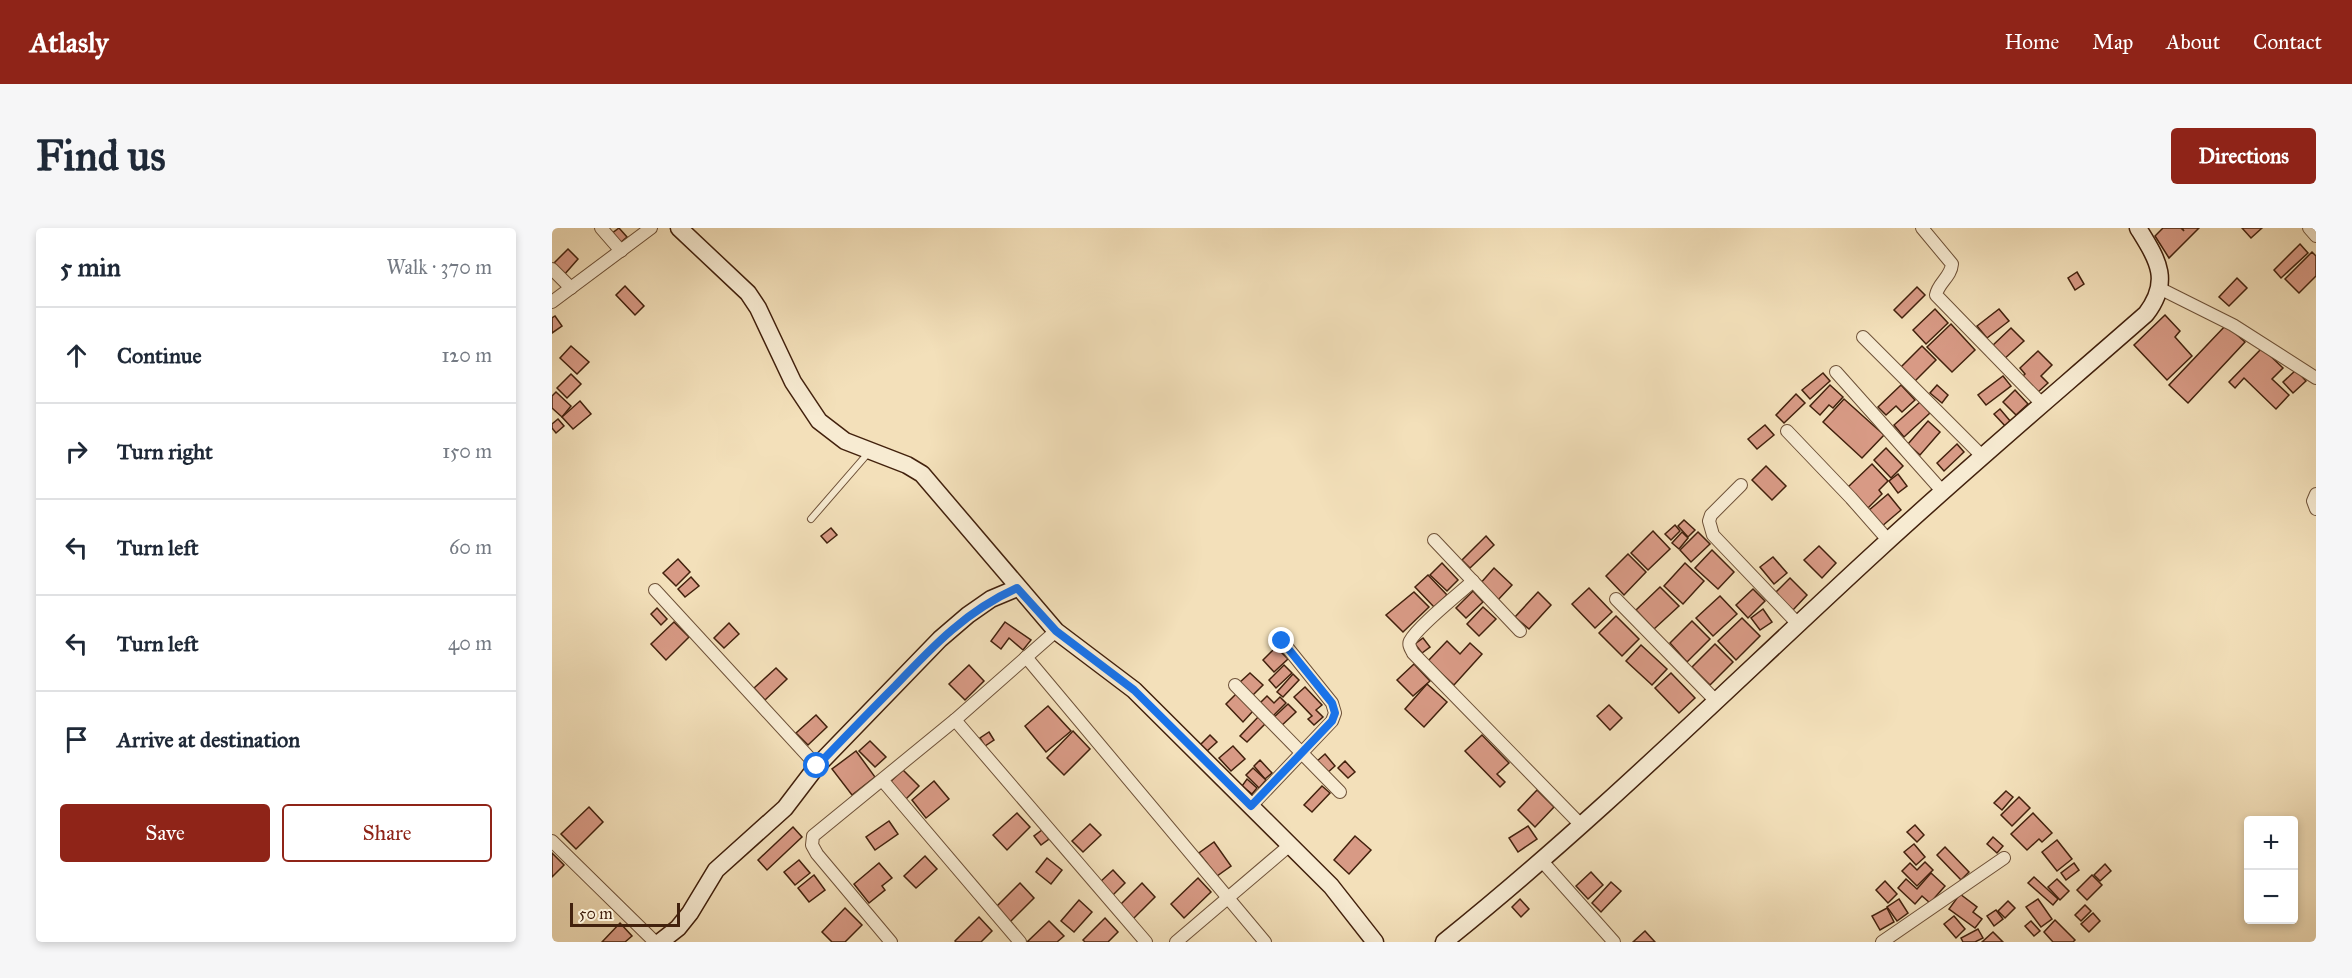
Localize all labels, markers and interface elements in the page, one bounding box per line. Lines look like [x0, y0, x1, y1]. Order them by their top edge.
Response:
text: Atlasly [30, 25, 108, 60]
text: Home [2004, 29, 2059, 55]
text: Map [2092, 29, 2133, 55]
text: About [2166, 29, 2220, 55]
text: Contact [2253, 29, 2322, 55]
button: Directions [2171, 128, 2316, 184]
text: Find us [36, 130, 166, 182]
text: 5 min [60, 251, 121, 283]
text: Walk · 370 m [386, 255, 492, 279]
icon: ahead [60, 339, 93, 372]
text: Continue [117, 342, 202, 369]
text: 120 m [441, 343, 492, 367]
icon: right [60, 435, 93, 468]
text: Turn right [117, 438, 213, 465]
text: 150 m [442, 439, 492, 463]
icon: left [60, 531, 93, 564]
text: Turn left [117, 534, 199, 561]
text: 60 m [449, 535, 492, 559]
icon: left [60, 627, 93, 660]
route end [1268, 627, 1294, 653]
text: Turn left [117, 630, 199, 657]
text: 40 m [448, 631, 492, 655]
icon: arrive [60, 723, 93, 756]
text: Arrive at destination [117, 726, 300, 753]
route start [803, 752, 829, 778]
button: Save [60, 804, 270, 862]
button: Share [282, 804, 492, 862]
map controls [2244, 816, 2298, 924]
button: + [2244, 816, 2298, 870]
button: − [2244, 870, 2298, 924]
scale bar [570, 900, 680, 928]
text: 50 m [579, 904, 613, 923]

